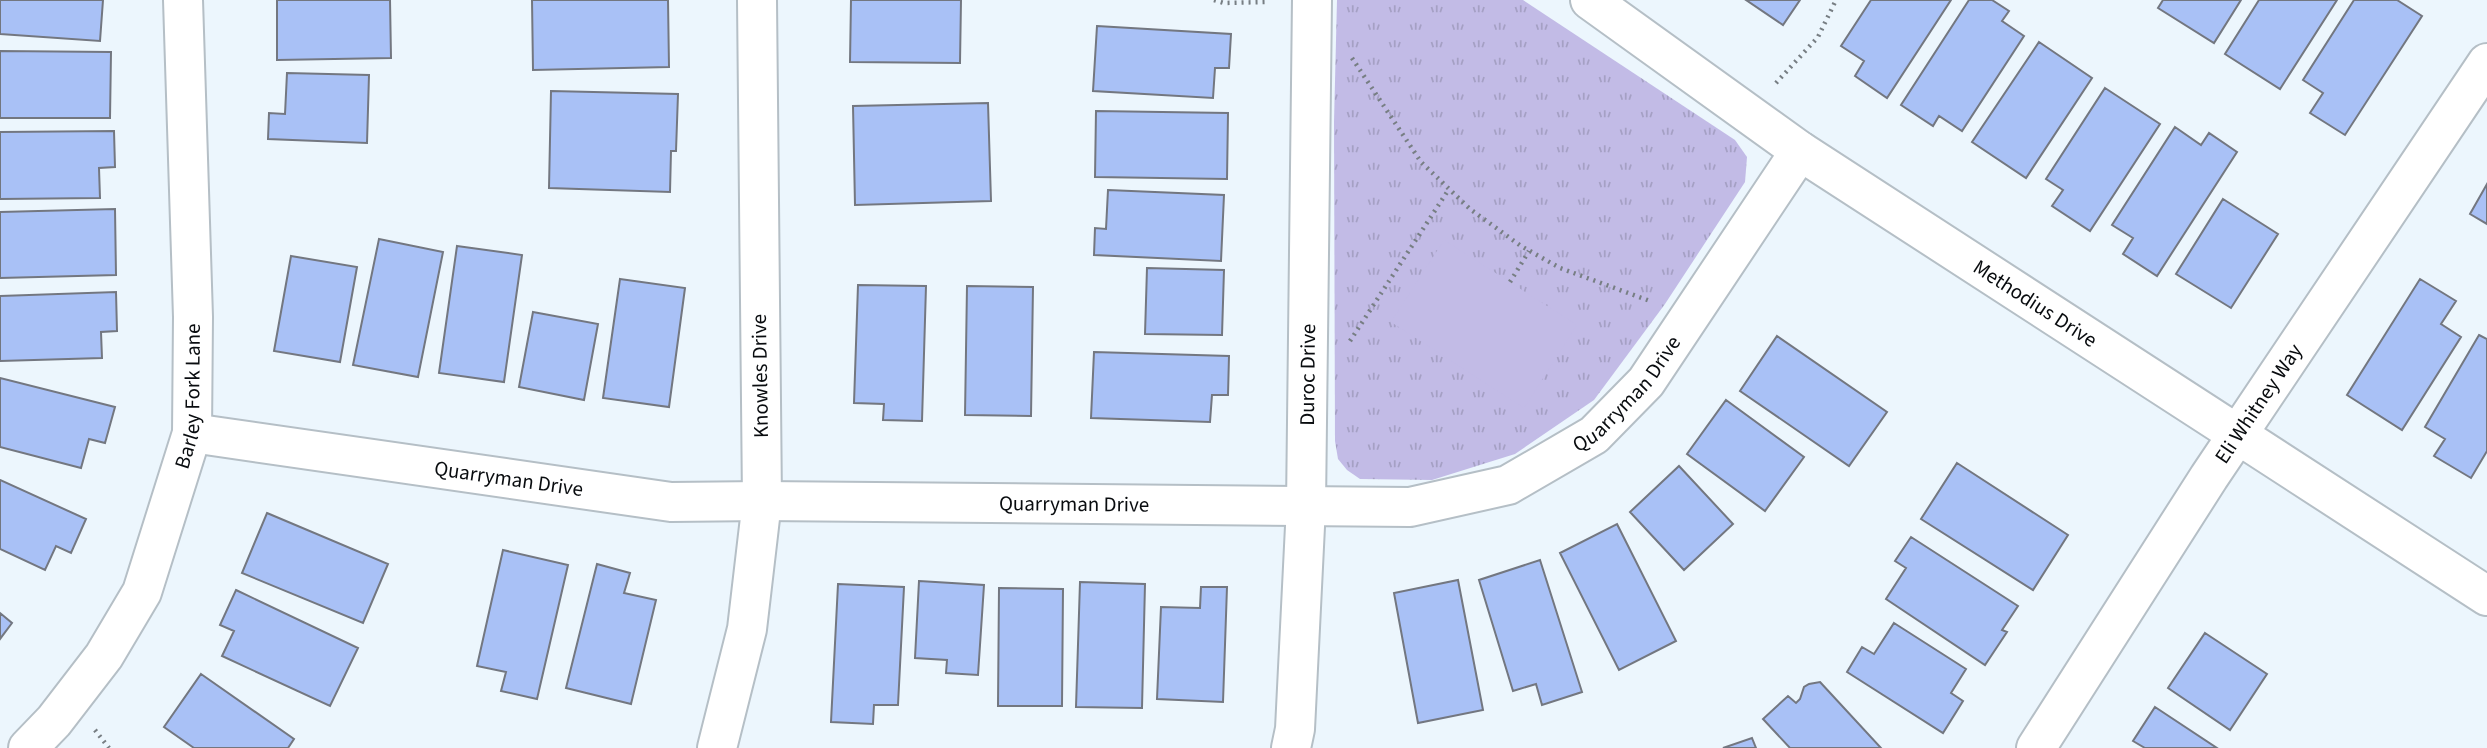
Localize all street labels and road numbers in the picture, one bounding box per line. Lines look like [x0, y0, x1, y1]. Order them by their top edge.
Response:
street label: Methodius Drive [1967, 252, 2103, 355]
street label: Knowles Drive [744, 314, 776, 438]
street label: Barley Fork Lane [167, 323, 208, 473]
street label: Duroc Drive [1292, 323, 1323, 426]
street label: Quarryman Drive [1567, 330, 1688, 460]
street label: Eli Whitney Way [2207, 337, 2310, 469]
street label: Quarryman Drive [432, 453, 585, 504]
street label: Quarryman Drive [999, 488, 1149, 520]

